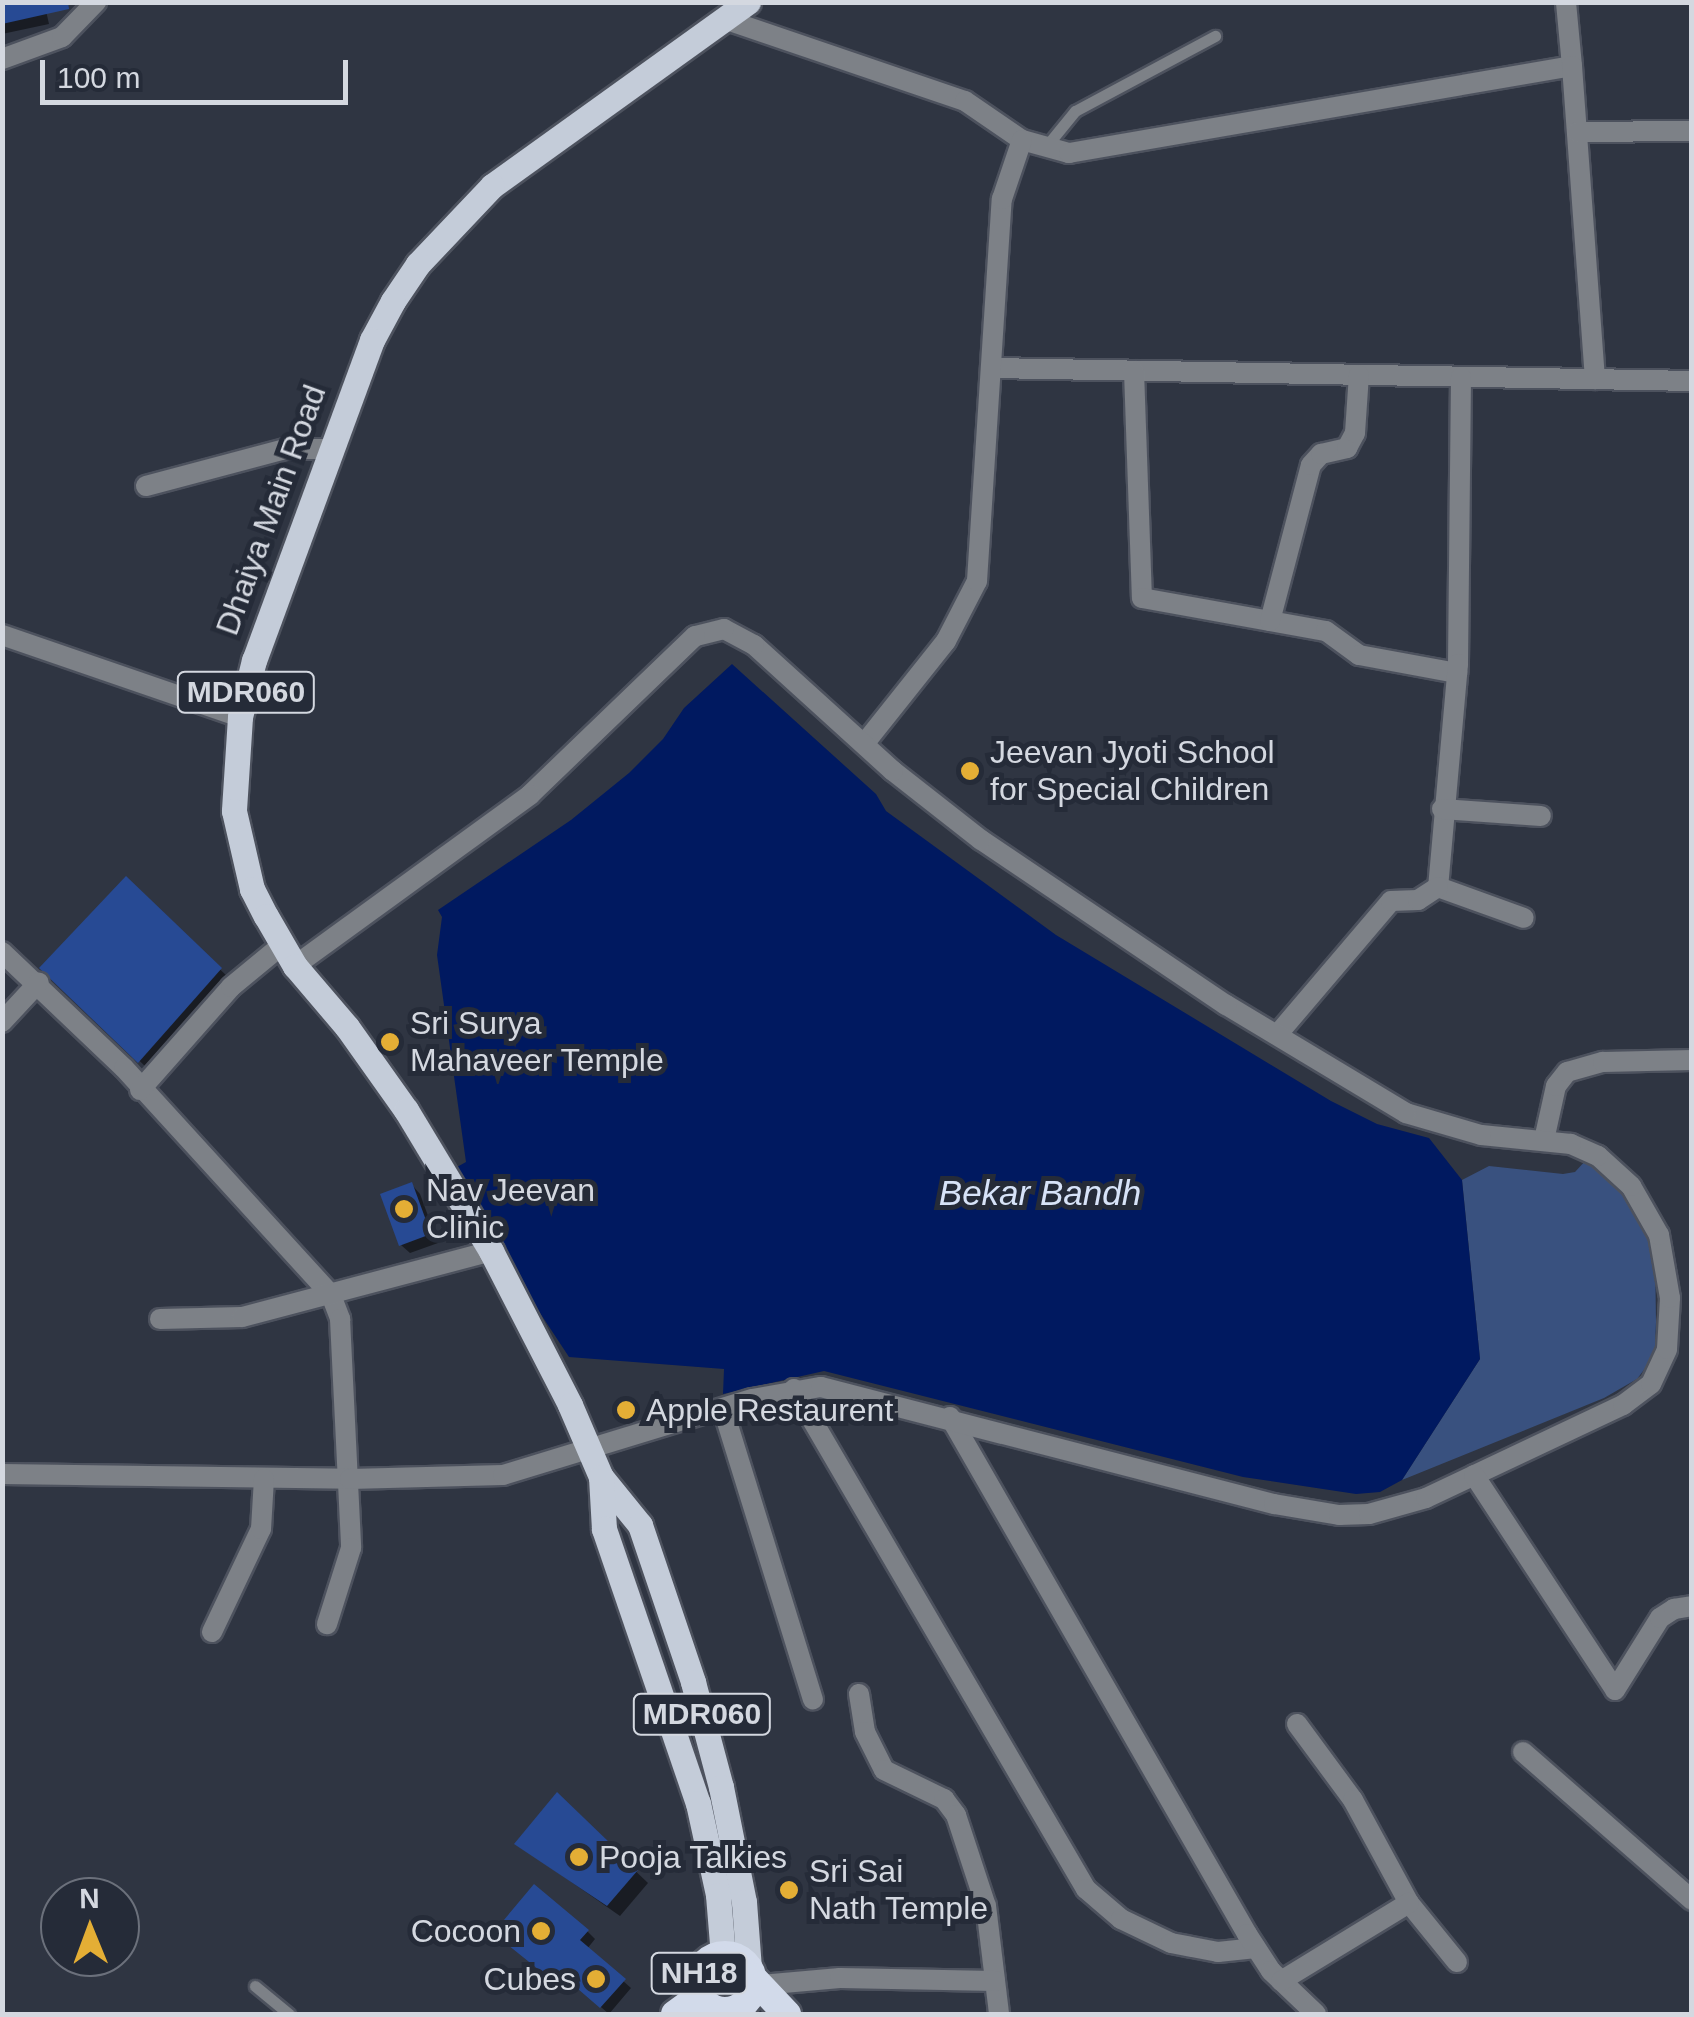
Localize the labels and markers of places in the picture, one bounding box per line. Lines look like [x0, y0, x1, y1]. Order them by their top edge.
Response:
place label: Jeevan Jyoti School for Special Children [990, 734, 1275, 809]
marker: Jeevan Jyoti School for Special Children [959, 760, 981, 782]
place label: Sri Surya Mahaveer Temple [410, 1005, 664, 1080]
marker: Sri Surya Mahaveer Temple [379, 1031, 401, 1053]
place label: Nav Jeevan Clinic [426, 1172, 595, 1247]
marker: Nav Jeevan Clinic [391, 1196, 417, 1222]
place label: Apple Restaurent [646, 1391, 893, 1429]
marker: Apple Restaurent [615, 1399, 637, 1421]
place label: Pooja Talkies [599, 1838, 788, 1876]
marker: Pooja Talkies [568, 1846, 590, 1868]
place label: Sri Sai Nath Temple [809, 1853, 989, 1928]
marker: Sri Sai Nath Temple [778, 1879, 800, 1901]
place label: Cocoon [411, 1912, 521, 1950]
marker: Cocoon [530, 1920, 552, 1942]
place label: Cubes [484, 1960, 576, 1998]
marker: Cubes [585, 1968, 607, 1990]

